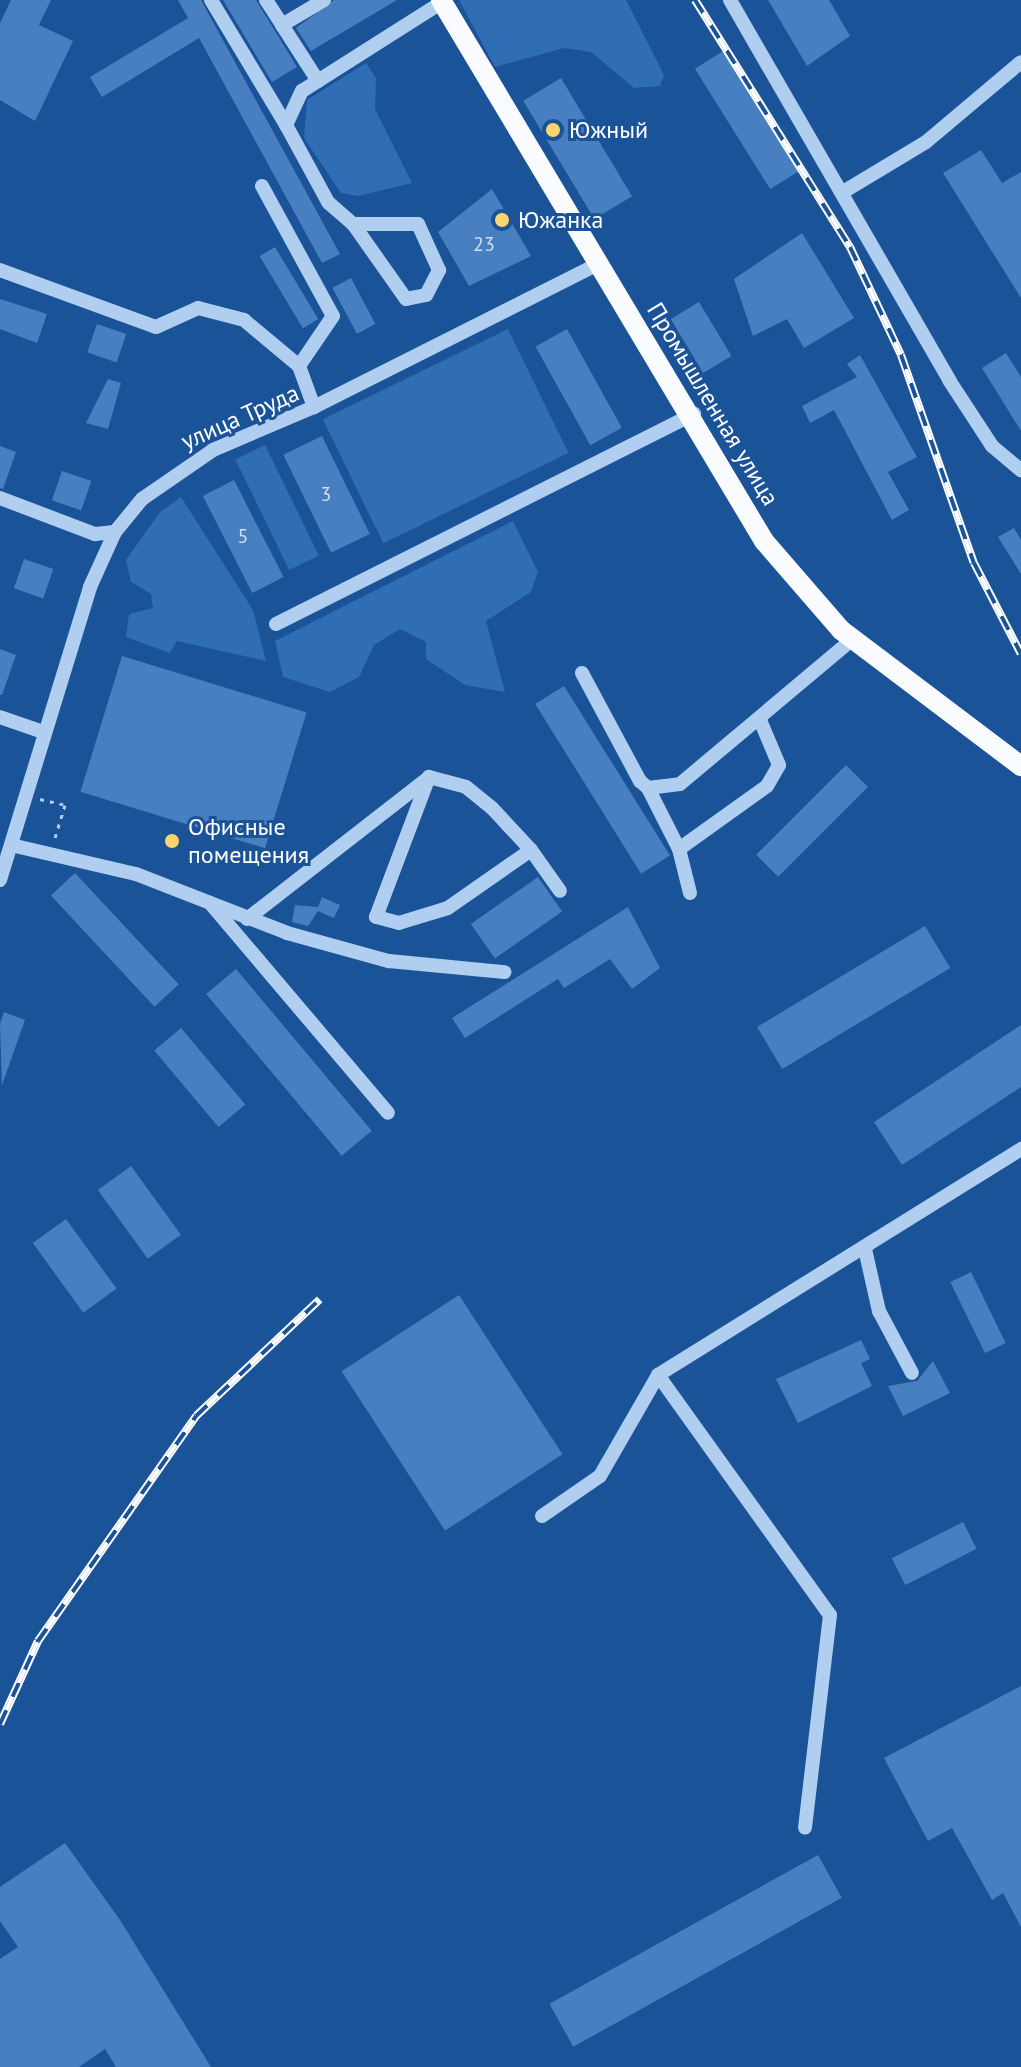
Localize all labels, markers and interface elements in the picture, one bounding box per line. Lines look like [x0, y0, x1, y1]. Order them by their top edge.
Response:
place label: Южный [569, 116, 648, 144]
marker: Южный [544, 121, 562, 139]
place label: Южанка [518, 206, 603, 234]
marker: Южанка [493, 211, 511, 229]
house number: 23 [473, 232, 495, 256]
street label: Промышленная улица [641, 297, 785, 511]
street label: улица Труда [176, 378, 304, 456]
house number: 3 [321, 482, 331, 506]
house number: 5 [238, 524, 248, 548]
place label: Офисные помещения [188, 813, 309, 869]
marker: Офисные помещения [163, 832, 181, 850]

